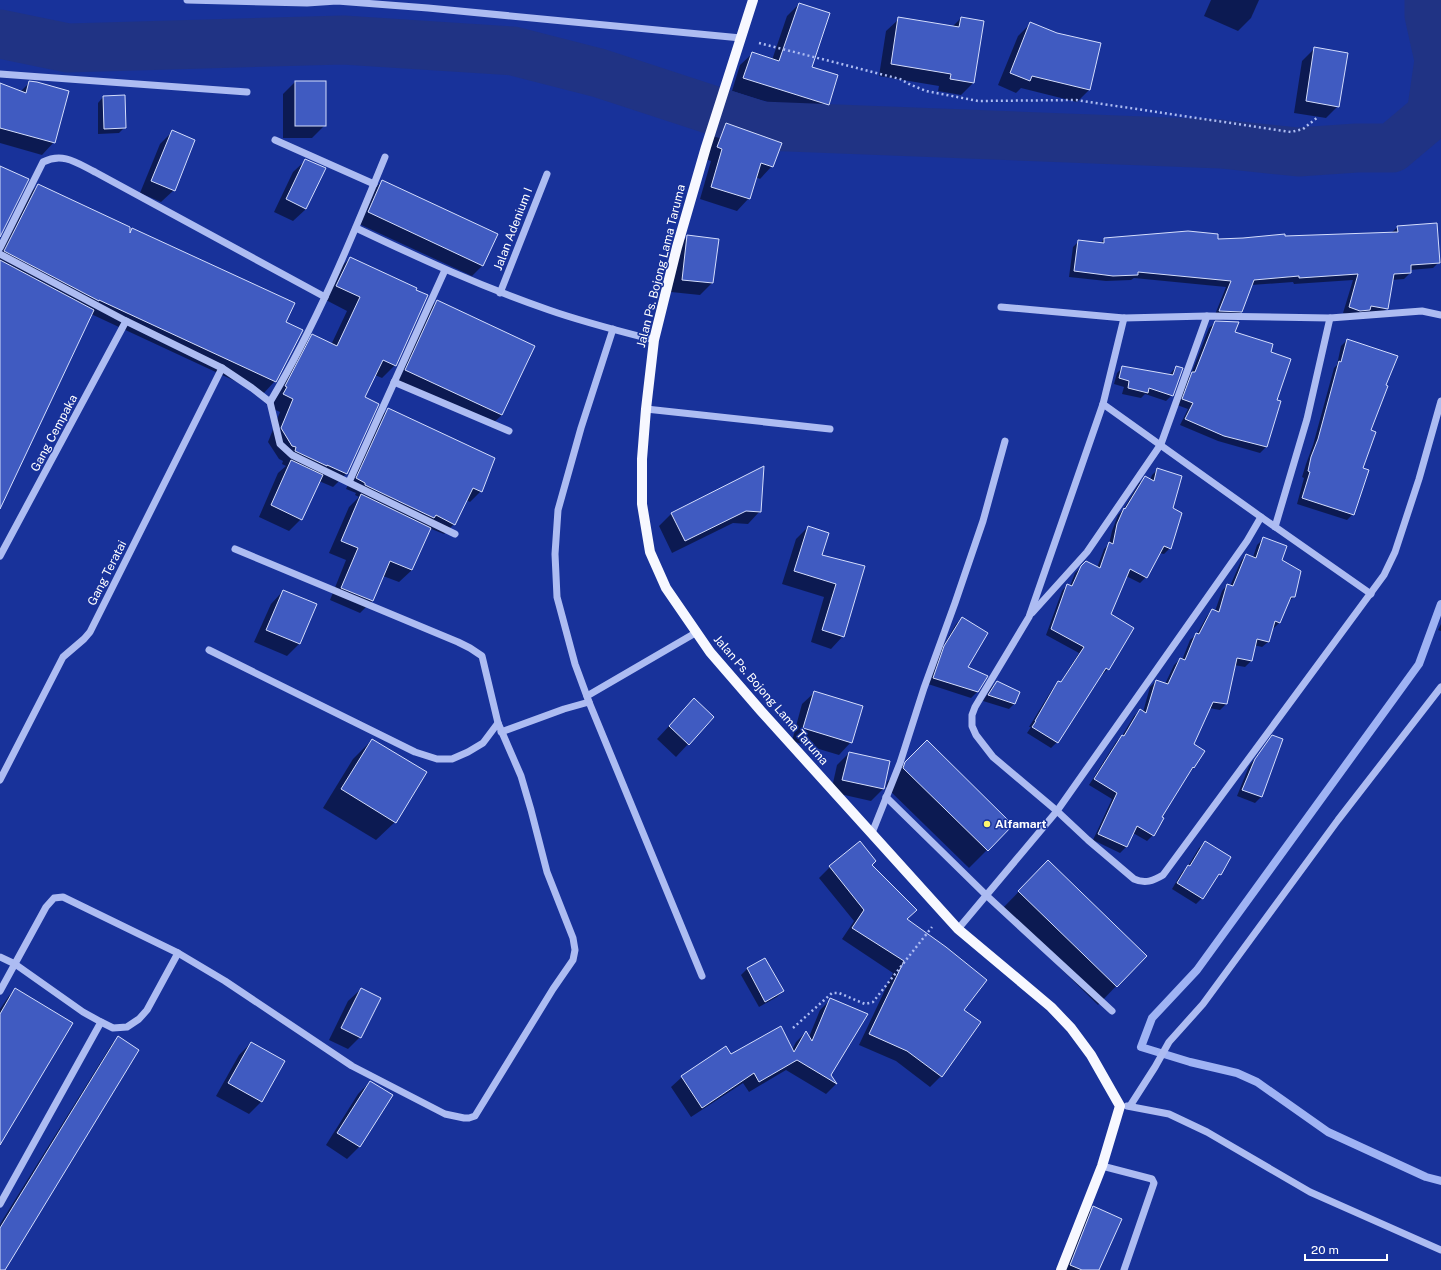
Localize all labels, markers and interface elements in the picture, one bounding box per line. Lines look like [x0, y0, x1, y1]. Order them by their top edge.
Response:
street label: Jalan Ps. Bojong Lama Taruma [634, 183, 688, 349]
street label: Jalan Adenium I [491, 186, 535, 272]
street label: Gang Cempaka [28, 392, 80, 474]
street label: Gang Teratai [85, 538, 129, 608]
street label: Jalan Ps. Bojong Lama Taruma [711, 632, 831, 768]
place label: Alfamart [995, 817, 1047, 831]
marker: Alfamart [982, 819, 992, 829]
scale bar [1305, 1236, 1387, 1262]
text: 20 m [1311, 1243, 1339, 1257]

